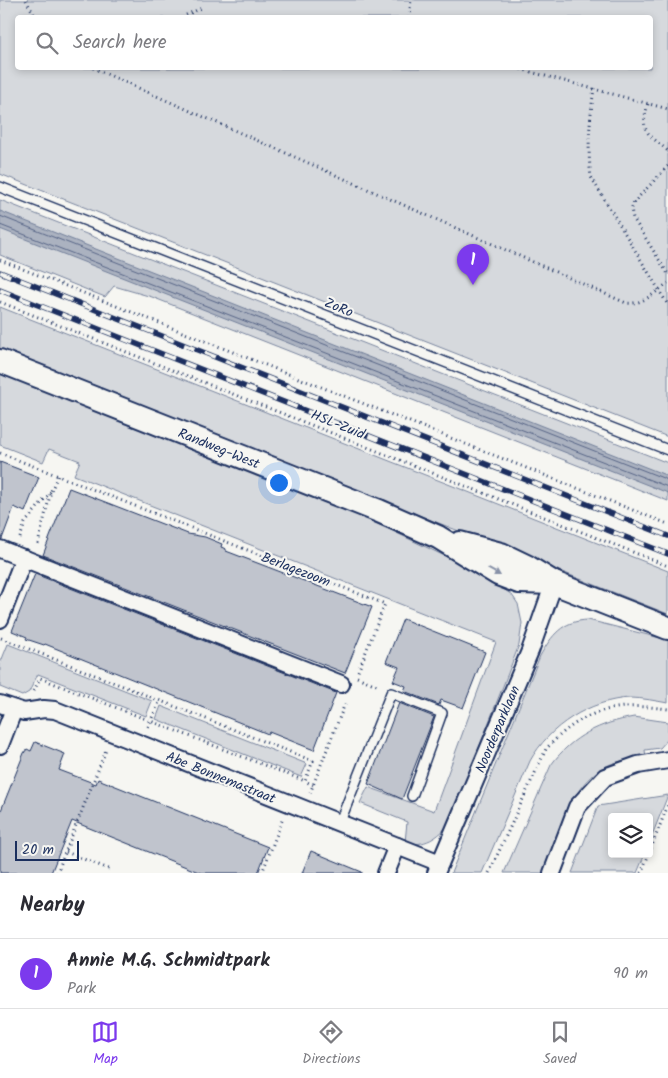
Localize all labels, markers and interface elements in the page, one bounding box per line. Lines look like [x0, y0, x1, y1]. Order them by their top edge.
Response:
search box [15, 15, 653, 70]
text: Search here [73, 28, 167, 58]
icon: search [33, 29, 61, 57]
pin: 1 [457, 244, 489, 285]
street label: ZoRo [321, 292, 356, 324]
street label: HSL-Zuid [307, 404, 369, 446]
street label: Randweg-West [174, 423, 263, 476]
your location [266, 470, 292, 496]
street label: Berlagezoom [258, 547, 334, 593]
one-way arrow [487, 567, 501, 576]
street label: Noorderparklaan [470, 682, 526, 777]
street label: Abe Bonnemastraat [162, 746, 279, 810]
map controls [608, 813, 653, 858]
button: layers [608, 813, 653, 858]
scale bar [15, 838, 79, 861]
text: 20 m [22, 839, 54, 861]
text: Nearby [20, 889, 85, 922]
text: Annie M.G. Schmidtpark [67, 946, 270, 976]
text: 1 [34, 961, 38, 986]
text: 90 m [613, 961, 648, 986]
text: Park [67, 976, 96, 1001]
tab: Map [91, 1018, 119, 1070]
tab: Directions [302, 1018, 360, 1070]
tab: Saved [543, 1018, 577, 1070]

